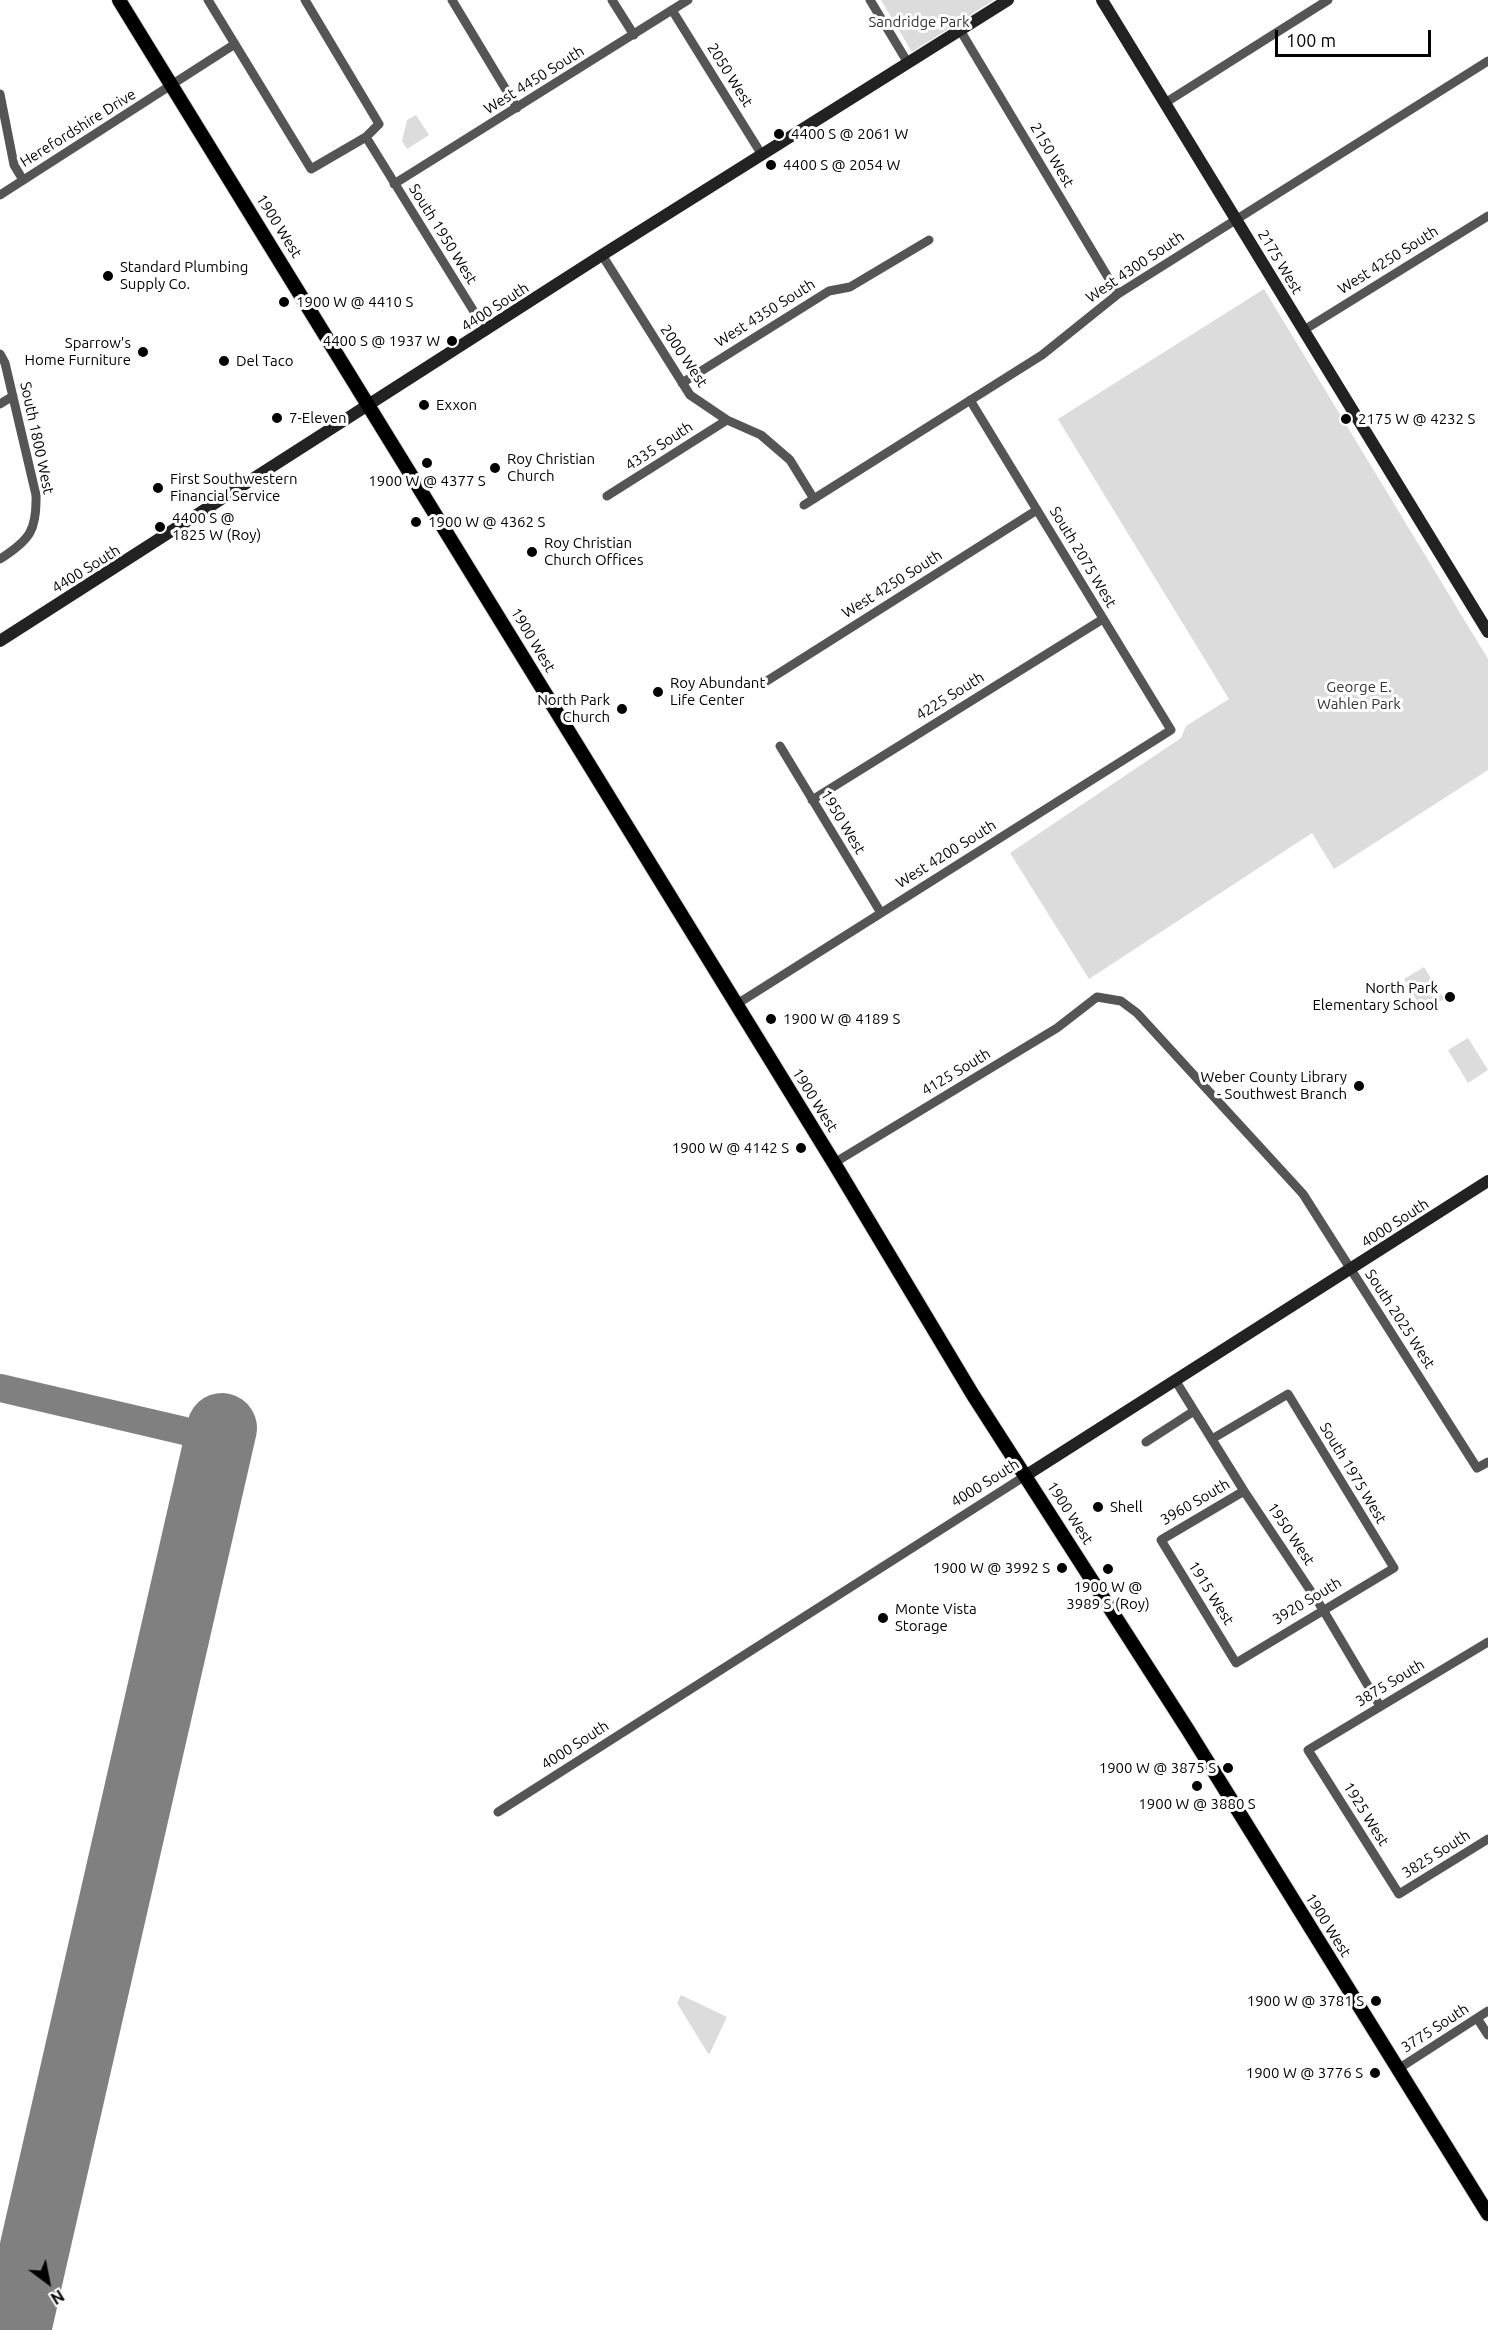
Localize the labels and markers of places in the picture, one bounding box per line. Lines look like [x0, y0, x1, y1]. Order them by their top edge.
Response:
place label: 4400 S @ 2061 W [791, 125, 908, 143]
marker: 4400 S @ 2061 W [772, 127, 786, 141]
place label: 4400 S @ 2054 W [783, 156, 900, 174]
marker: 4400 S @ 2054 W [764, 158, 778, 172]
place label: Standard Plumbing Supply Co. [120, 258, 248, 293]
marker: Standard Plumbing Supply Co. [101, 269, 115, 283]
place label: 1900 W @ 4410 S [296, 293, 413, 311]
marker: 1900 W @ 4410 S [277, 295, 291, 309]
place label: 4400 S @ 1937 W [323, 332, 440, 350]
place label: Sparrow's Home Furniture [25, 334, 131, 369]
marker: 4400 S @ 1937 W [445, 334, 459, 348]
marker: Sparrow's Home Furniture [136, 345, 150, 359]
place label: Del Taco [236, 352, 293, 370]
marker: Del Taco [217, 354, 231, 368]
place label: Exxon [436, 396, 477, 414]
marker: Exxon [417, 398, 431, 412]
place label: 7-Eleven [289, 409, 347, 427]
place label: 2175 W @ 4232 S [1358, 410, 1475, 428]
marker: 7-Eleven [270, 411, 284, 425]
marker: 2175 W @ 4232 S [1339, 412, 1353, 426]
place label: Roy Christian Church [507, 450, 595, 485]
marker: 1900 W @ 4377 S [420, 456, 434, 470]
marker: Roy Christian Church [488, 461, 502, 475]
place label: First Southwestern Financial Service [170, 470, 298, 505]
place label: 1900 W @ 4377 S [368, 472, 486, 490]
marker: First Southwestern Financial Service [151, 481, 165, 495]
place label: 4400 S @ 1825 W (Roy) [172, 509, 261, 544]
place label: 1900 W @ 4362 S [428, 513, 545, 531]
marker: 1900 W @ 4362 S [409, 515, 423, 529]
marker: 4400 S @ 1825 W (Roy) [153, 520, 167, 534]
place label: Roy Christian Church Offices [544, 534, 643, 569]
marker: Roy Christian Church Offices [525, 545, 539, 559]
place label: Roy Abundant Life Center [670, 674, 765, 709]
marker: Roy Abundant Life Center [651, 685, 665, 699]
place label: North Park Church [537, 691, 610, 726]
marker: North Park Church [615, 702, 629, 716]
place label: North Park Elementary School [1312, 979, 1438, 1014]
marker: North Park Elementary School [1443, 990, 1457, 1004]
place label: 1900 W @ 4189 S [783, 1010, 900, 1028]
marker: 1900 W @ 4189 S [764, 1012, 778, 1026]
place label: Weber County Library - Southwest Branch [1201, 1068, 1347, 1103]
marker: Weber County Library - Southwest Branch [1352, 1079, 1366, 1093]
place label: 1900 W @ 4142 S [672, 1139, 789, 1157]
marker: 1900 W @ 4142 S [794, 1141, 808, 1155]
place label: Shell [1110, 1498, 1143, 1516]
marker: Shell [1091, 1500, 1105, 1514]
place label: 1900 W @ 3992 S [933, 1559, 1050, 1577]
marker: 1900 W @ 3992 S [1055, 1561, 1069, 1575]
marker: 1900 W @ 3989 S (Roy) [1101, 1562, 1115, 1576]
place label: 1900 W @ 3989 S (Roy) [1066, 1578, 1150, 1613]
place label: Monte Vista Storage [895, 1600, 977, 1635]
marker: Monte Vista Storage [876, 1611, 890, 1625]
place label: 1900 W @ 3875 S [1099, 1759, 1216, 1777]
marker: 1900 W @ 3875 S [1221, 1761, 1235, 1775]
marker: 1900 W @ 3880 S [1190, 1779, 1204, 1793]
place label: 1900 W @ 3880 S [1138, 1795, 1256, 1813]
place label: 1900 W @ 3781 S [1247, 1992, 1364, 2010]
marker: 1900 W @ 3781 S [1369, 1994, 1383, 2008]
place label: 1900 W @ 3776 S [1246, 2064, 1363, 2082]
marker: 1900 W @ 3776 S [1368, 2066, 1382, 2080]

